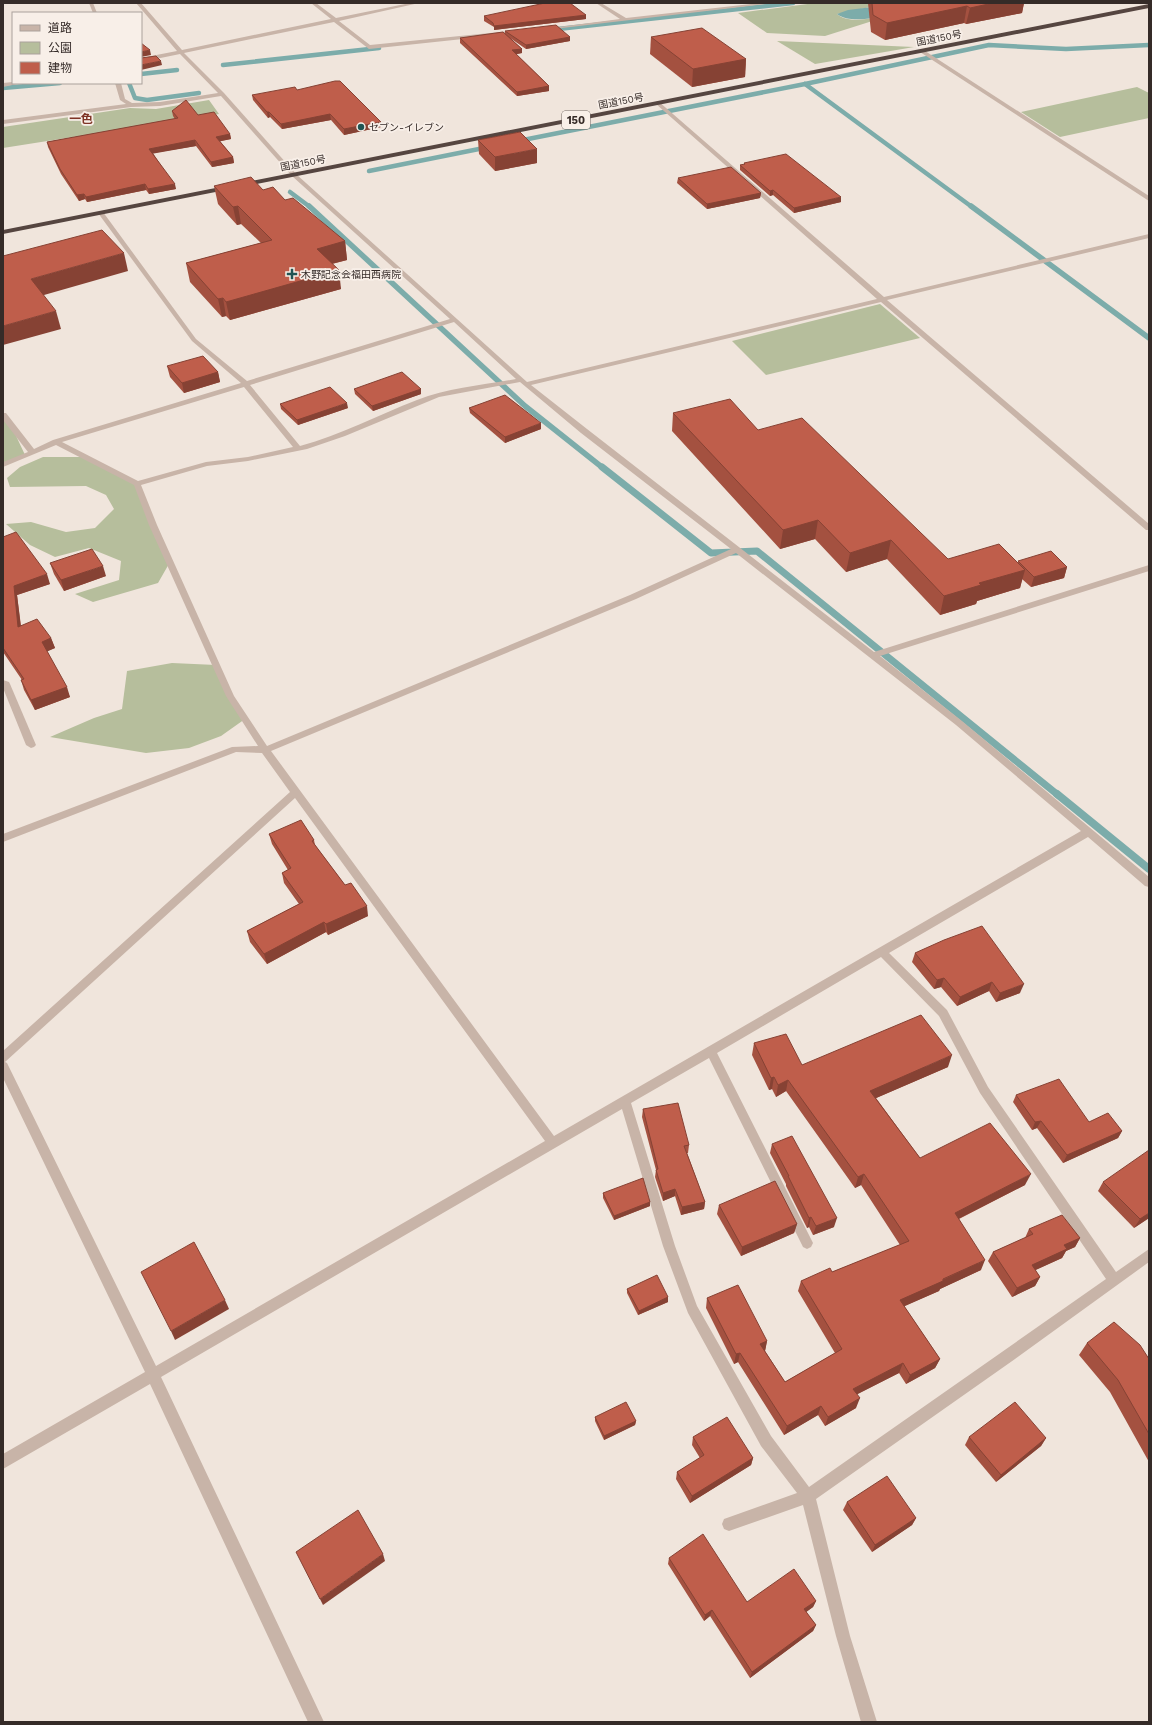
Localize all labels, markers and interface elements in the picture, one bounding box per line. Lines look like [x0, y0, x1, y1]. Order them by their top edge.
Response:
legend [12, 12, 142, 84]
text: 道路 [48, 21, 72, 35]
street label: 国道150号 [915, 28, 963, 48]
text: 公園 [48, 41, 72, 55]
text: 建物 [48, 61, 72, 75]
street label: 国道150号 [597, 91, 645, 111]
road number: 150 [562, 111, 590, 129]
district label: 一色 [69, 112, 93, 126]
marker: セブン-イレブン [356, 122, 366, 132]
place label: セブン-イレブン [369, 122, 444, 133]
street label: 国道150号 [279, 153, 327, 173]
marker: 木野記念会福田西病院 [286, 268, 298, 280]
place label: 木野記念会福田西病院 [301, 269, 401, 280]

